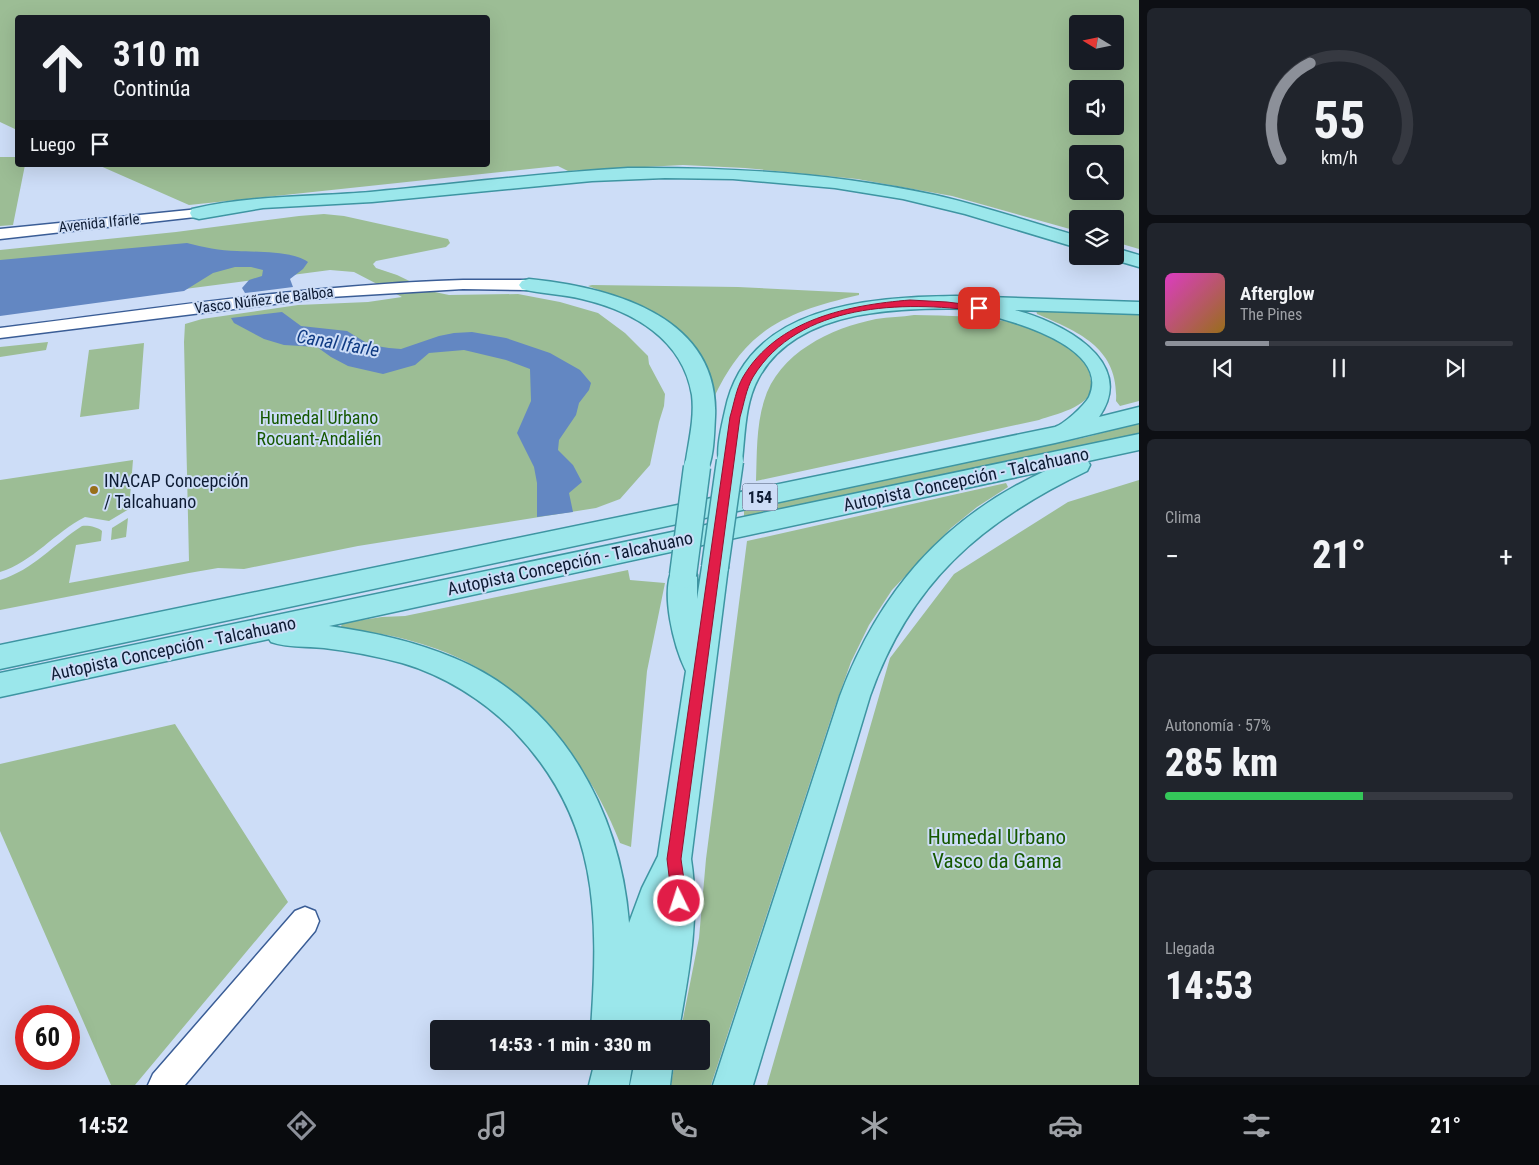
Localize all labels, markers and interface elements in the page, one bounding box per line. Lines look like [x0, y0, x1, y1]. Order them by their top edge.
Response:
north arrow [1069, 15, 1124, 70]
map controls [1069, 15, 1124, 265]
text: 310 m [113, 34, 200, 75]
icon: ahead [30, 35, 95, 100]
text: Continúa [113, 76, 191, 101]
button: sound [1069, 80, 1124, 135]
text: 55 [1313, 90, 1365, 151]
icon: arrive [86, 130, 114, 158]
text: Luego [30, 133, 76, 156]
button: search [1069, 145, 1124, 200]
text: km/h [1321, 147, 1357, 168]
street label: Avenida Ifarle [58, 210, 140, 236]
button: layers [1069, 210, 1124, 265]
text: Afterglow [1240, 282, 1314, 305]
street label: Vasco Núñez de Balboa [194, 283, 334, 317]
pin [958, 287, 1000, 329]
icon: arrive [965, 294, 993, 322]
text: The Pines [1240, 305, 1302, 324]
water label: Canal Ifarle [295, 324, 381, 362]
icon: previous [1209, 354, 1237, 382]
icon: pause [1325, 354, 1353, 382]
icon: next [1441, 354, 1469, 382]
park label: Humedal Urbano Rocuant-Andalién [257, 407, 381, 449]
street label: Autopista Concepción - Talcahuano [841, 443, 1091, 515]
place label: INACAP Concepción / Talcahuano [104, 470, 249, 512]
marker: INACAP Concepción / Talcahuano [88, 484, 100, 496]
road number: 154 [742, 484, 778, 511]
text: Clima [1165, 508, 1201, 527]
street label: Autopista Concepción - Talcahuano [445, 527, 695, 599]
text: 21° [1312, 533, 1366, 577]
text: − [1165, 540, 1179, 573]
text: + [1499, 540, 1513, 573]
street label: Autopista Concepción - Talcahuano [48, 612, 298, 684]
text: Autonomía · 57% [1165, 716, 1271, 735]
text: 285 km [1165, 741, 1278, 785]
park label: Humedal Urbano Vasco da Gama [928, 825, 1066, 873]
position arrow [652, 874, 704, 926]
text: Llegada [1165, 939, 1215, 958]
text: 14:53 [1165, 964, 1253, 1008]
speed limit sign: 60 [15, 1005, 80, 1070]
text: 14:53 · 1 min · 330 m [489, 1033, 651, 1056]
icon: directions [284, 1108, 319, 1143]
icon: music [475, 1108, 510, 1143]
icon: phone [666, 1108, 701, 1143]
icon: climate [857, 1108, 892, 1143]
icon: car [1048, 1108, 1083, 1143]
icon: filters [1239, 1108, 1274, 1143]
text: 14:52 [78, 1113, 128, 1138]
text: 21° [1430, 1113, 1461, 1138]

